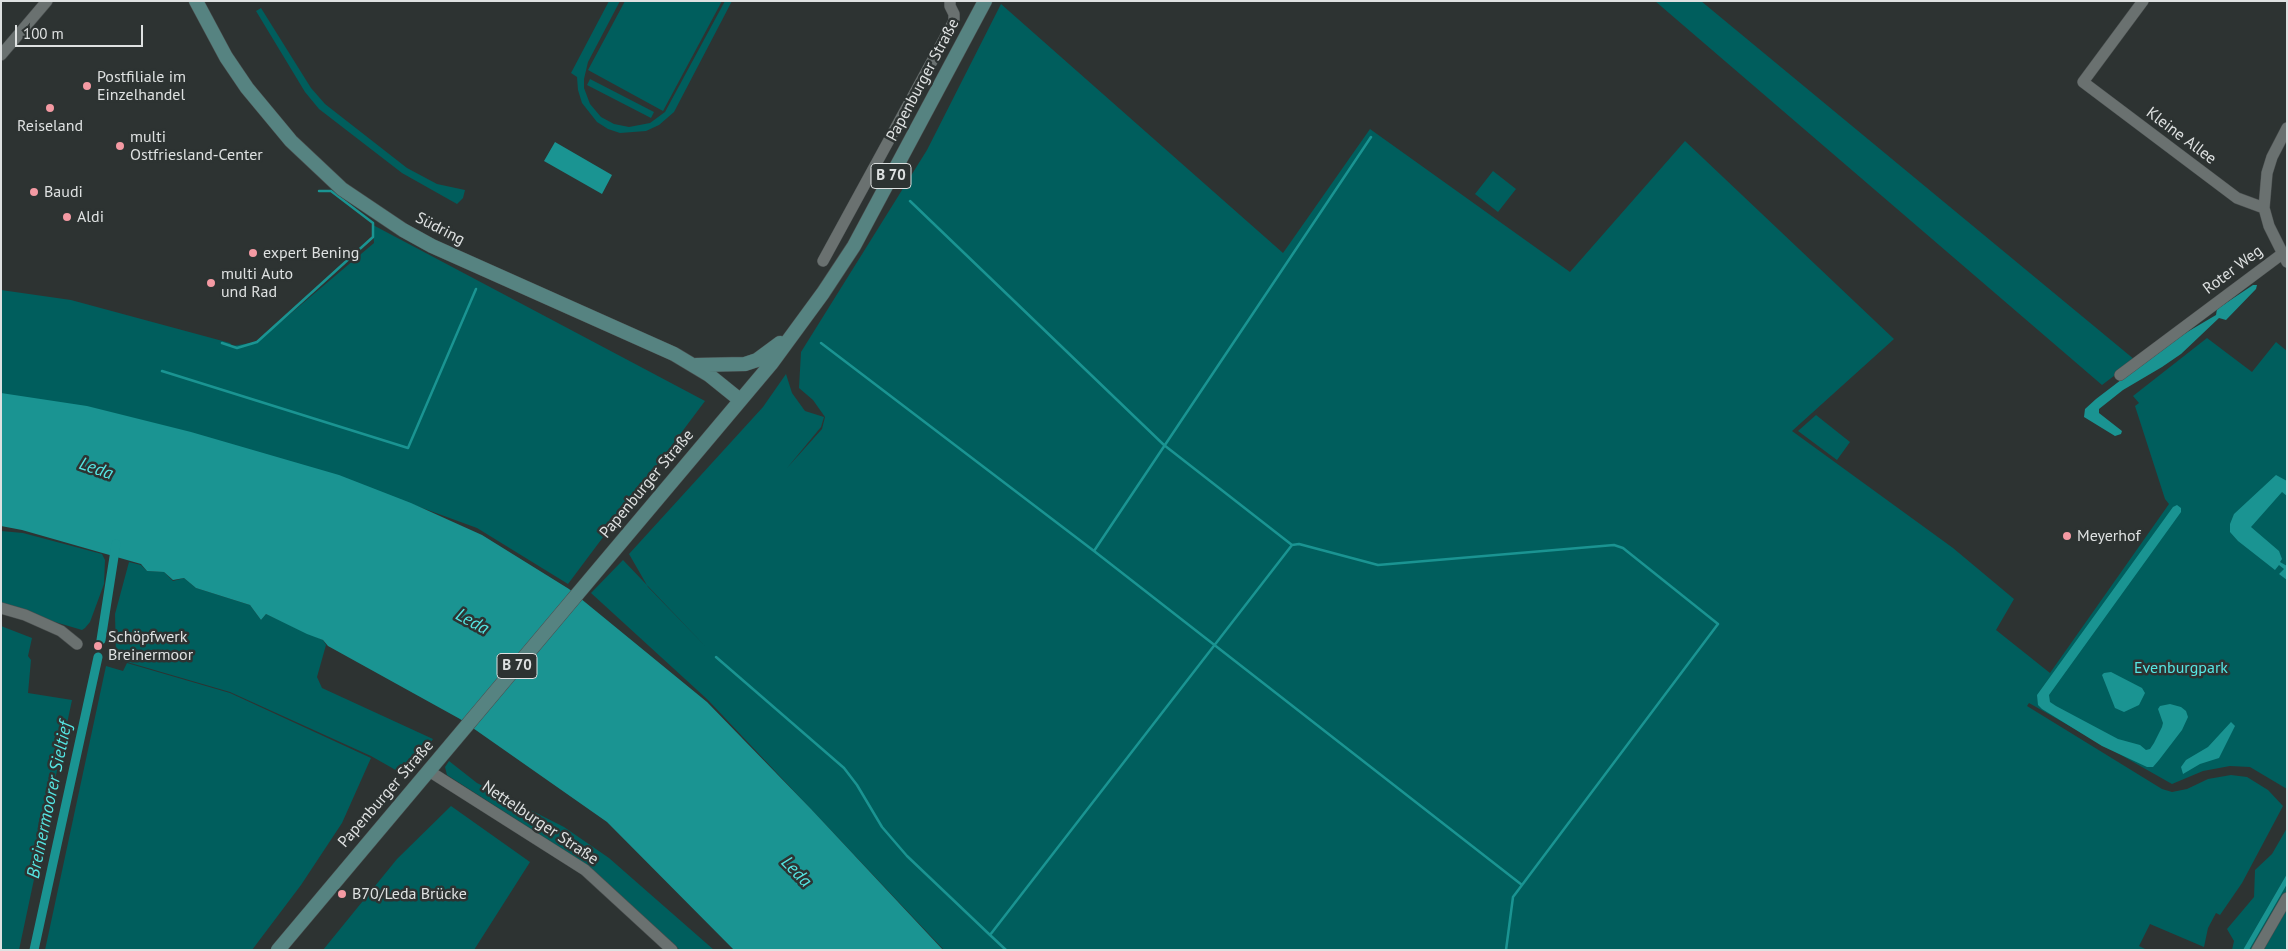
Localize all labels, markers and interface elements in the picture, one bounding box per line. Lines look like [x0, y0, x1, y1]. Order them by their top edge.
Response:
scale bar [18, 15, 145, 47]
street label: Papenburger Straße [883, 16, 963, 144]
text: 100 m [23, 24, 64, 43]
place label: Postfiliale im Einzelhandel [97, 67, 186, 105]
marker: Postfiliale im Einzelhandel [81, 80, 93, 92]
marker: Reiseland [44, 102, 56, 114]
street label: Kleine Allee [2142, 103, 2220, 169]
place label: Reiseland [17, 116, 83, 136]
place label: multi Ostfriesland-Center [130, 127, 263, 165]
marker: multi Ostfriesland-Center [114, 140, 126, 152]
road number: B 70 [871, 164, 911, 188]
place label: Baudi [44, 182, 83, 202]
marker: Baudi [28, 186, 40, 198]
place label: Aldi [77, 207, 104, 227]
street label: Südring [412, 208, 468, 250]
marker: Aldi [61, 211, 73, 223]
street label: Roter Weg [2199, 241, 2267, 299]
place label: expert Bening [263, 243, 359, 263]
marker: expert Bening [247, 247, 259, 259]
place label: multi Auto und Rad [221, 264, 293, 302]
marker: multi Auto und Rad [205, 277, 217, 289]
street label: Papenburger Straße [596, 426, 698, 542]
water label: Leda [76, 453, 116, 485]
place label: Meyerhof [2077, 526, 2141, 546]
marker: Meyerhof [2061, 530, 2073, 542]
water label: Leda [452, 604, 492, 640]
place label: Schöpfwerk Breinermoor [108, 627, 193, 665]
marker: Schöpfwerk Breinermoor [92, 640, 104, 652]
road number: B 70 [497, 654, 537, 678]
park label: Evenburgpark [2134, 658, 2228, 678]
water label: Breinermoorer Sieltief [23, 720, 77, 880]
street label: Papenburger Straße [334, 736, 438, 852]
street label: Nettelburger Straße [478, 777, 602, 869]
water label: Leda [776, 852, 816, 892]
place label: B70/Leda Brücke [352, 884, 467, 904]
marker: B70/Leda Brücke [336, 888, 348, 900]

